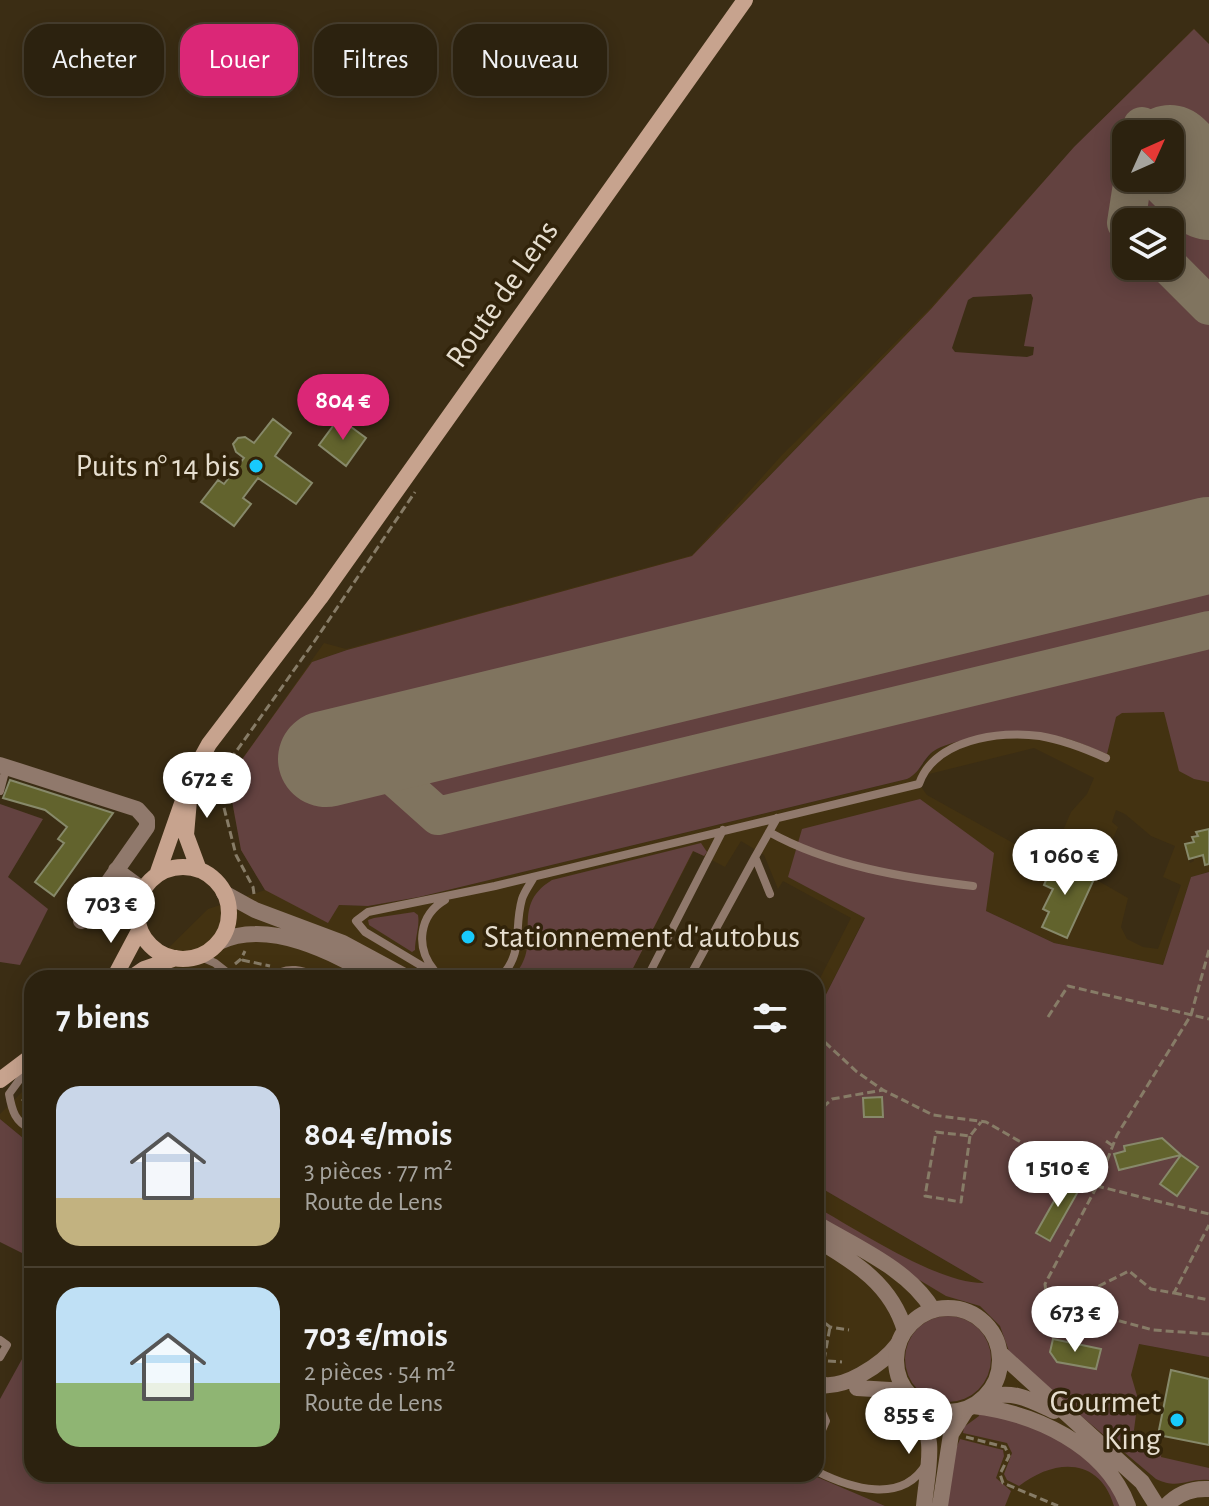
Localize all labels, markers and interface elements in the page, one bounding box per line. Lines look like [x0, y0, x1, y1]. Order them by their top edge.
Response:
chip: Acheter [24, 24, 164, 96]
chip: Louer [180, 24, 298, 96]
chip: Filtres [314, 24, 437, 96]
chip: Nouveau [453, 24, 607, 96]
north arrow [1112, 120, 1184, 192]
map controls [1112, 120, 1184, 280]
button: layers [1112, 208, 1184, 280]
street label: Route de Lens [440, 215, 564, 373]
pin: 804 € [287, 374, 399, 442]
text: 804 € [315, 387, 371, 413]
place label: Puits n° 14 bis [76, 450, 240, 482]
marker: Puits n° 14 bis [247, 457, 265, 475]
pin: 672 € [151, 752, 263, 820]
text: 672 € [181, 765, 233, 791]
pin: 1 060 € [991, 829, 1139, 897]
text: 1 060 € [1030, 842, 1100, 868]
pin: 703 € [55, 877, 167, 945]
text: 703 € [85, 890, 137, 916]
place label: Stationnement d'autobus [484, 921, 800, 953]
marker: Stationnement d'autobus [459, 928, 477, 946]
icon: filters [748, 996, 792, 1040]
text: 7 biens [56, 1001, 150, 1035]
icon: home [120, 1118, 216, 1214]
text: 804 €/mois [304, 1118, 452, 1152]
pin: 1 510 € [984, 1141, 1132, 1209]
text: 1 510 € [1026, 1154, 1090, 1180]
text: 3 pièces · 77 m² [304, 1158, 453, 1184]
text: Route de Lens [304, 1189, 443, 1215]
pin: 673 € [1019, 1286, 1131, 1354]
text: 673 € [1049, 1299, 1101, 1325]
icon: home [120, 1319, 216, 1415]
text: 703 €/mois [304, 1319, 448, 1353]
text: 2 pièces · 54 m² [304, 1359, 455, 1385]
place label: Gourmet King [1050, 1386, 1161, 1455]
pin: 855 € [853, 1388, 965, 1456]
text: Route de Lens [304, 1390, 443, 1416]
text: 855 € [883, 1401, 935, 1427]
marker: Gourmet King [1168, 1411, 1186, 1429]

